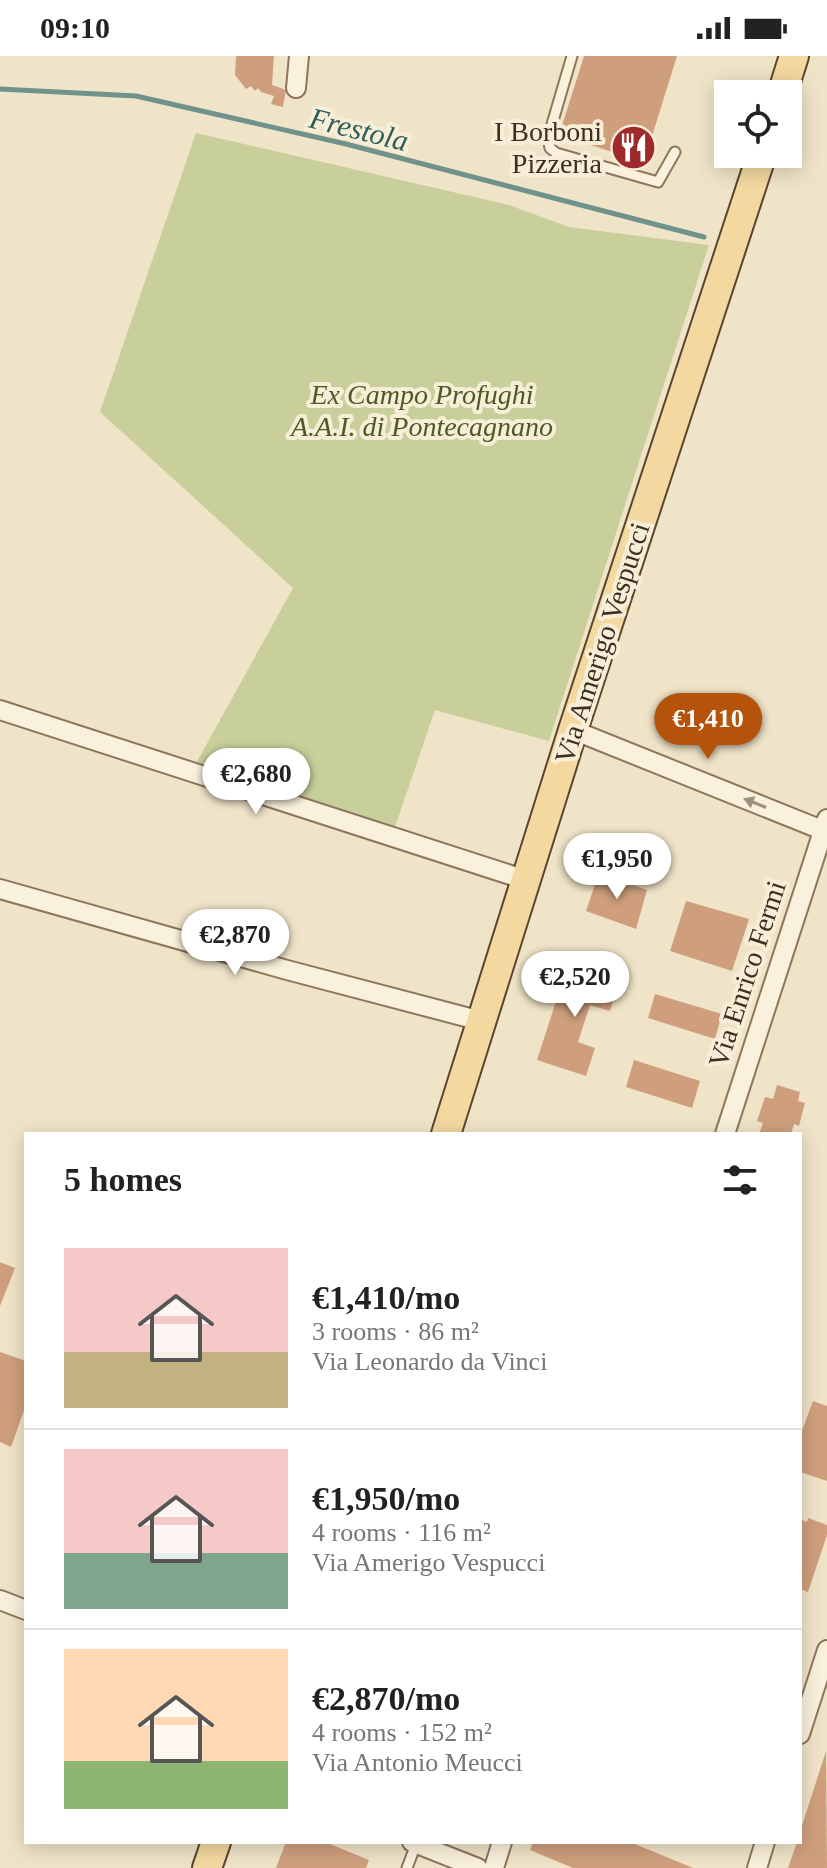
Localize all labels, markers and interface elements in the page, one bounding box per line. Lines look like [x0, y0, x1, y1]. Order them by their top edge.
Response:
text: 09:10 [40, 11, 110, 44]
map controls [714, 80, 802, 168]
button: locate [714, 80, 802, 168]
water label: Frestola [305, 101, 412, 157]
place label: I Borboni Pizzeria [494, 116, 603, 179]
restaurant icon: I Borboni Pizzeria [609, 123, 657, 171]
park label: Ex Campo Profughi A.A.I. di Pontecagnano [289, 379, 553, 442]
street label: Via Amerigo Vespucci [548, 519, 656, 767]
pin: €1,410 [643, 693, 773, 761]
text: €1,410 [672, 704, 744, 733]
pin: €2,680 [191, 748, 321, 816]
text: €2,680 [220, 759, 292, 788]
one-way arrow [743, 796, 767, 809]
pin: €1,950 [552, 833, 682, 901]
text: €1,950 [581, 844, 653, 873]
street label: Via Enrico Fermi [702, 877, 792, 1071]
pin: €2,870 [170, 909, 300, 977]
text: €2,870 [199, 920, 271, 949]
pin: €2,520 [510, 951, 640, 1019]
text: €2,520 [539, 962, 611, 991]
icon: filters [718, 1158, 762, 1202]
text: 5 homes [64, 1161, 182, 1198]
text: €1,410/mo [312, 1279, 460, 1316]
icon: home [128, 1280, 224, 1376]
text: 3 rooms · 86 m² [312, 1317, 479, 1346]
text: Via Leonardo da Vinci [312, 1347, 547, 1376]
text: €1,950/mo [312, 1480, 460, 1517]
icon: home [128, 1481, 224, 1577]
text: 4 rooms · 116 m² [312, 1518, 491, 1547]
text: Via Amerigo Vespucci [312, 1548, 545, 1577]
text: €2,870/mo [312, 1680, 460, 1717]
icon: home [128, 1681, 224, 1777]
text: 4 rooms · 152 m² [312, 1718, 492, 1747]
text: Via Antonio Meucci [312, 1748, 523, 1777]

